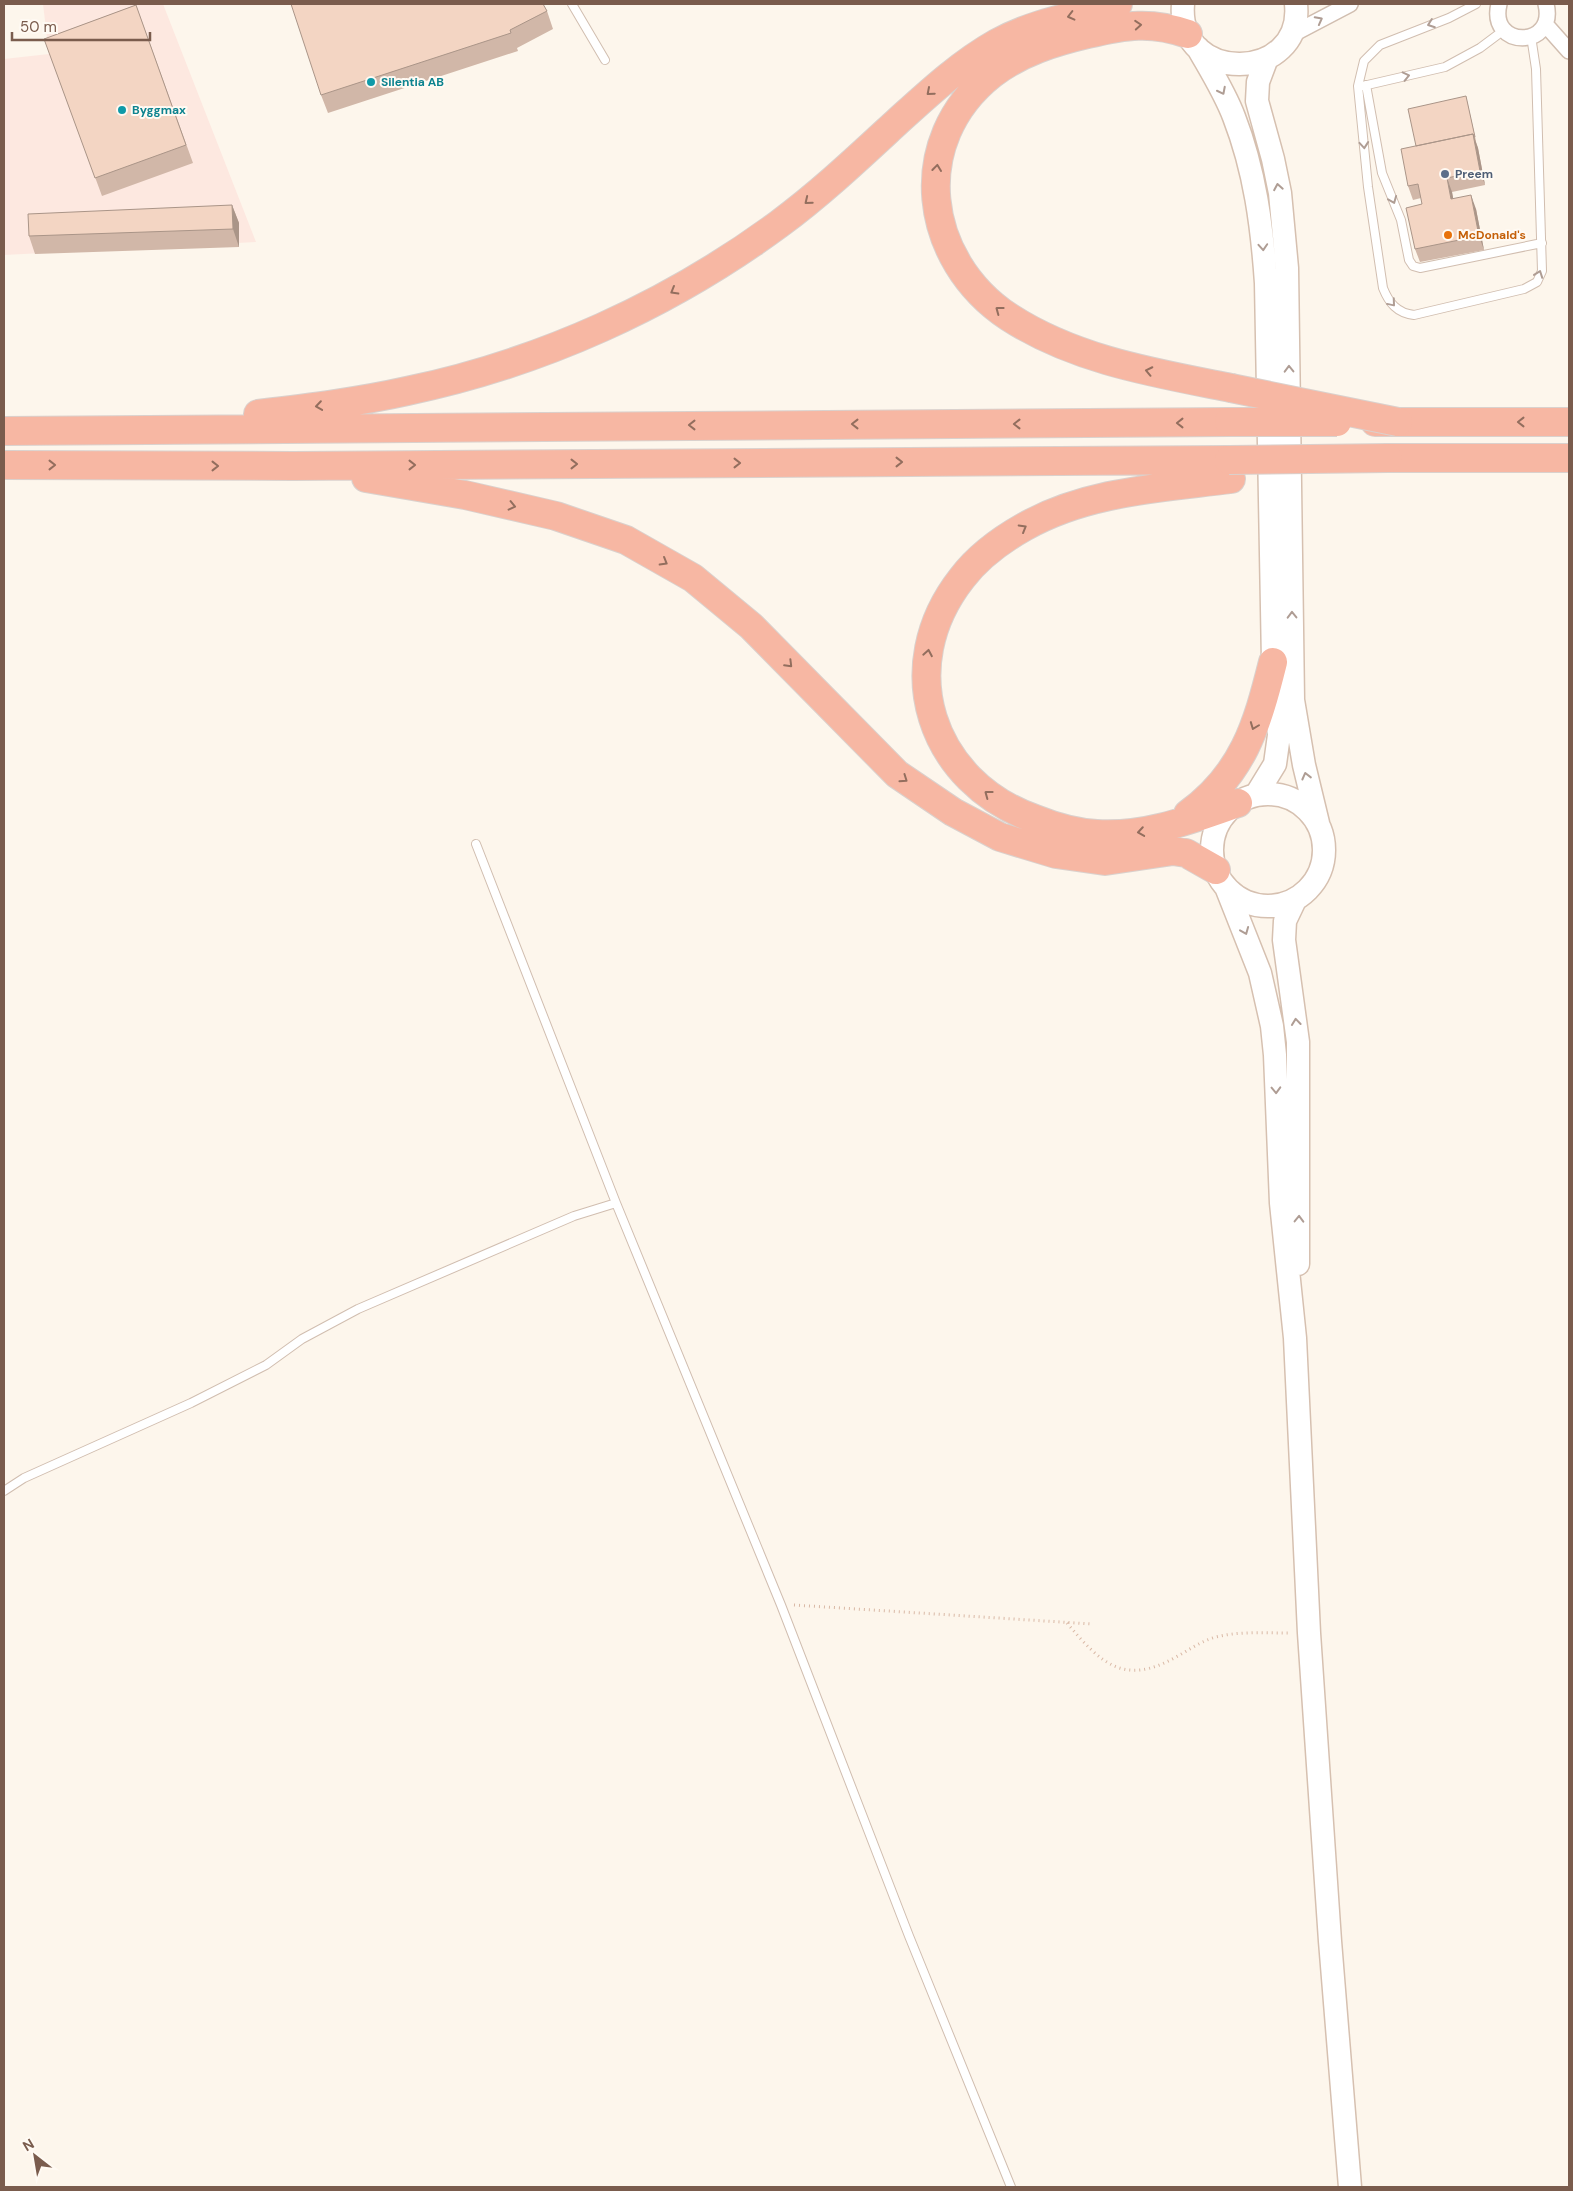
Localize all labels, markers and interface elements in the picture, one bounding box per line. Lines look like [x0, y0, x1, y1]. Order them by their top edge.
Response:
scale bar [12, 10, 150, 42]
one-way arrow [1066, 10, 1075, 21]
one-way arrow [1314, 16, 1323, 26]
text: 50 m [20, 17, 57, 37]
one-way arrow [1428, 18, 1436, 28]
one-way arrow [1134, 20, 1142, 31]
one-way arrow [1402, 71, 1410, 82]
place label: Silentia AB [381, 74, 444, 90]
marker: Silentia AB [365, 76, 377, 88]
one-way arrow [1216, 86, 1226, 95]
one-way arrow [926, 87, 935, 96]
place label: Byggmax [132, 102, 186, 118]
marker: Byggmax [116, 104, 128, 116]
one-way arrow [1358, 141, 1369, 149]
one-way arrow [931, 164, 942, 172]
place label: Preem [1455, 166, 1493, 182]
marker: Preem [1439, 168, 1451, 180]
one-way arrow [1274, 183, 1284, 191]
one-way arrow [805, 195, 814, 204]
one-way arrow [1387, 196, 1397, 204]
place label: McDonald's [1458, 227, 1526, 243]
marker: McDonald's [1442, 229, 1454, 241]
one-way arrow [1258, 243, 1269, 251]
one-way arrow [1533, 270, 1543, 279]
one-way arrow [670, 285, 679, 295]
one-way arrow [1386, 297, 1395, 307]
one-way arrow [996, 306, 1005, 315]
one-way arrow [1284, 364, 1294, 372]
one-way arrow [1144, 366, 1153, 377]
one-way arrow [315, 400, 323, 411]
one-way arrow [1516, 417, 1524, 427]
one-way arrow [1176, 418, 1184, 428]
one-way arrow [851, 419, 858, 429]
one-way arrow [1013, 419, 1021, 429]
one-way arrow [688, 420, 696, 431]
one-way arrow [896, 457, 904, 467]
one-way arrow [734, 458, 741, 468]
one-way arrow [571, 459, 579, 469]
one-way arrow [49, 460, 57, 470]
one-way arrow [211, 460, 219, 471]
one-way arrow [408, 460, 416, 470]
one-way arrow [508, 500, 517, 511]
one-way arrow [1018, 525, 1027, 535]
one-way arrow [659, 555, 668, 565]
one-way arrow [1287, 610, 1297, 618]
one-way arrow [923, 648, 933, 657]
one-way arrow [783, 658, 792, 667]
one-way arrow [1250, 721, 1261, 730]
one-way arrow [1302, 772, 1312, 780]
one-way arrow [898, 773, 908, 782]
one-way arrow [984, 791, 994, 800]
one-way arrow [1137, 826, 1146, 836]
one-way arrow [1239, 927, 1249, 935]
one-way arrow [1291, 1017, 1302, 1025]
one-way arrow [1271, 1086, 1281, 1094]
one-way arrow [1294, 1215, 1304, 1222]
north arrow [10, 2131, 60, 2181]
text: N [19, 2135, 37, 2155]

